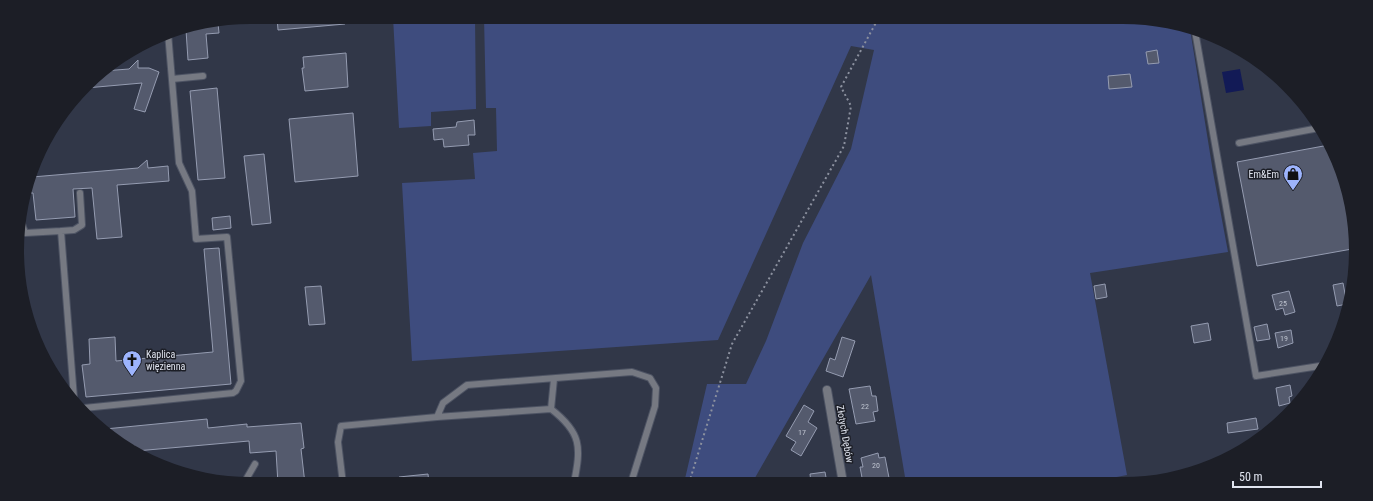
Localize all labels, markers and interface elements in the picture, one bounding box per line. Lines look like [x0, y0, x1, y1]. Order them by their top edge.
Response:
shop icon: Em&Em [1282, 163, 1304, 191]
place label: Em&Em [1249, 169, 1279, 180]
house number: 25 [1279, 299, 1287, 308]
house number: 19 [1280, 334, 1288, 343]
church icon: Kaplica więzienna [121, 349, 143, 377]
place label: Kaplica więzienna [146, 349, 186, 372]
house number: 22 [861, 402, 869, 411]
street label: Złotych Dębów [835, 404, 856, 464]
house number: 17 [798, 428, 806, 437]
house number: 20 [872, 461, 880, 470]
scale bar [1233, 463, 1321, 489]
text: 50 m [1239, 470, 1263, 484]

